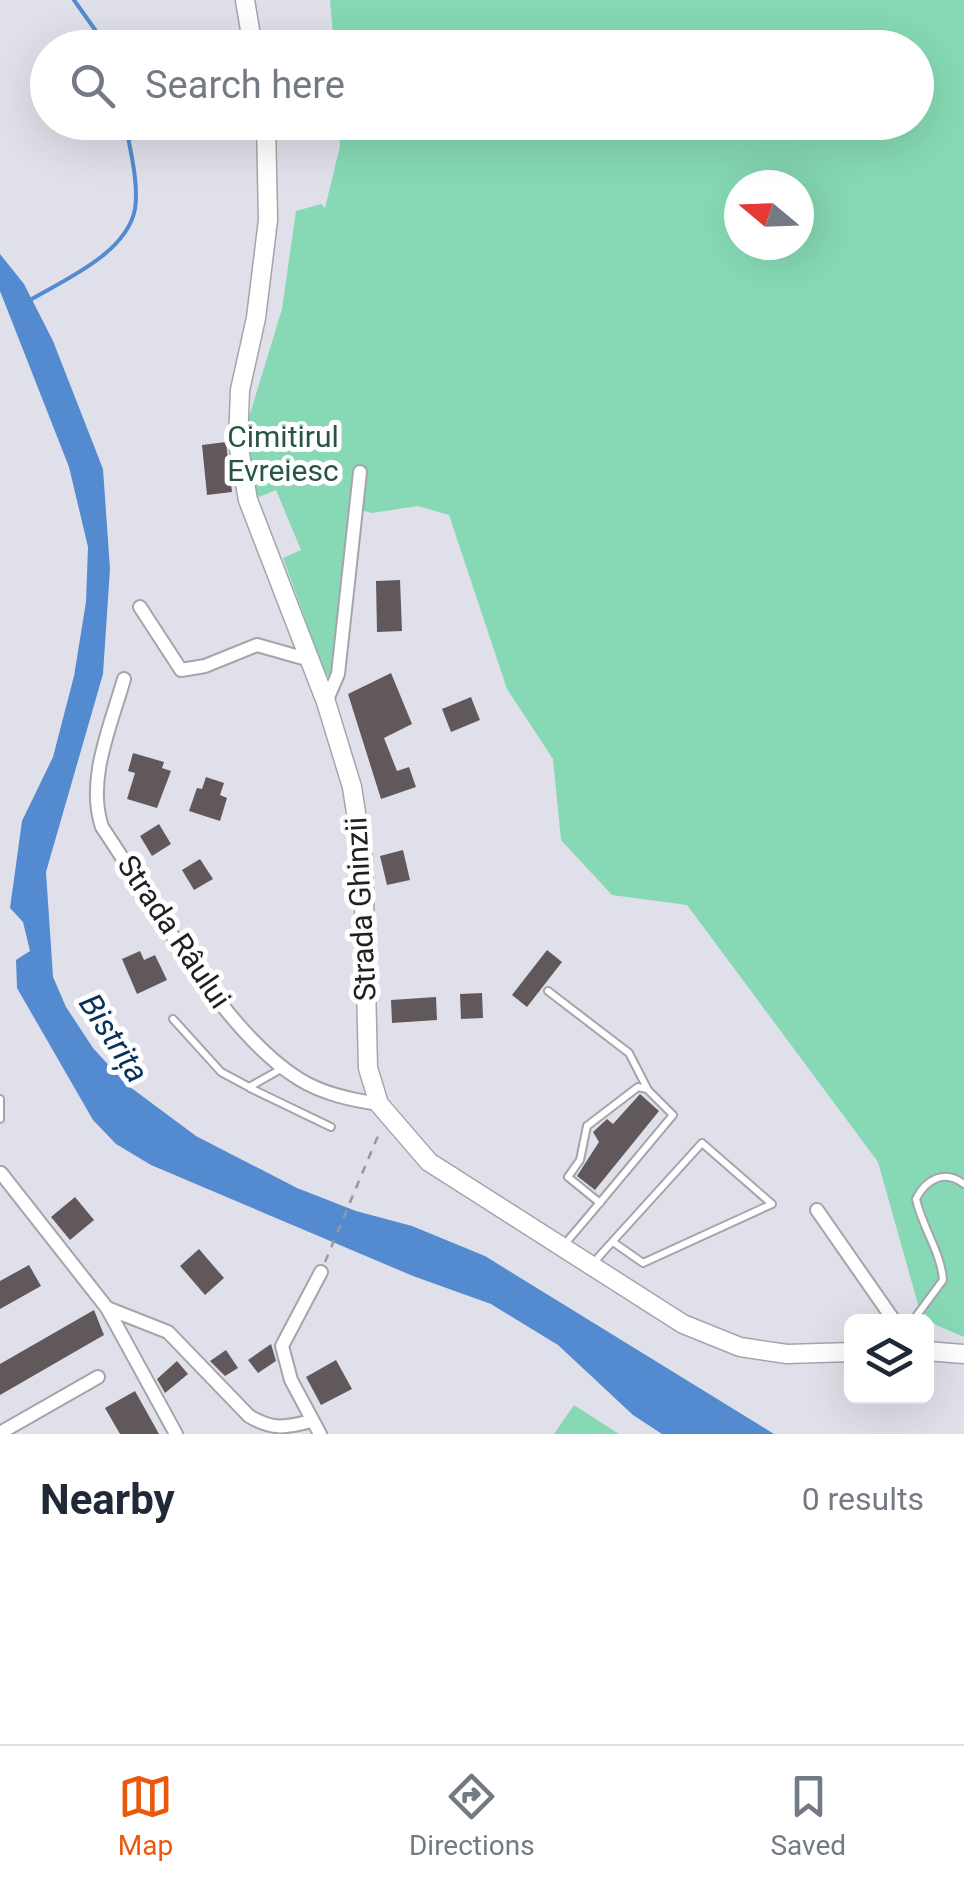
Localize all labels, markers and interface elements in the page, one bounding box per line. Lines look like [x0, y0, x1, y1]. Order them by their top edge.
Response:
search box [30, 30, 934, 140]
icon: search [65, 58, 120, 113]
text: Search here [145, 63, 345, 107]
north arrow [724, 170, 814, 260]
park label: Cimitirul Evreiesc [227, 419, 339, 488]
street label: Strada Ghinzii [338, 816, 383, 1002]
street label: Strada Râului [111, 849, 238, 1015]
water label: Bistrița [71, 986, 157, 1090]
map controls [844, 1314, 934, 1404]
button: layers [844, 1314, 934, 1404]
text: Nearby [40, 1475, 175, 1524]
text: 0 results [802, 1480, 924, 1518]
tab: Map [118, 1769, 173, 1862]
tab: Directions [409, 1769, 535, 1862]
tab: Saved [770, 1769, 846, 1862]

